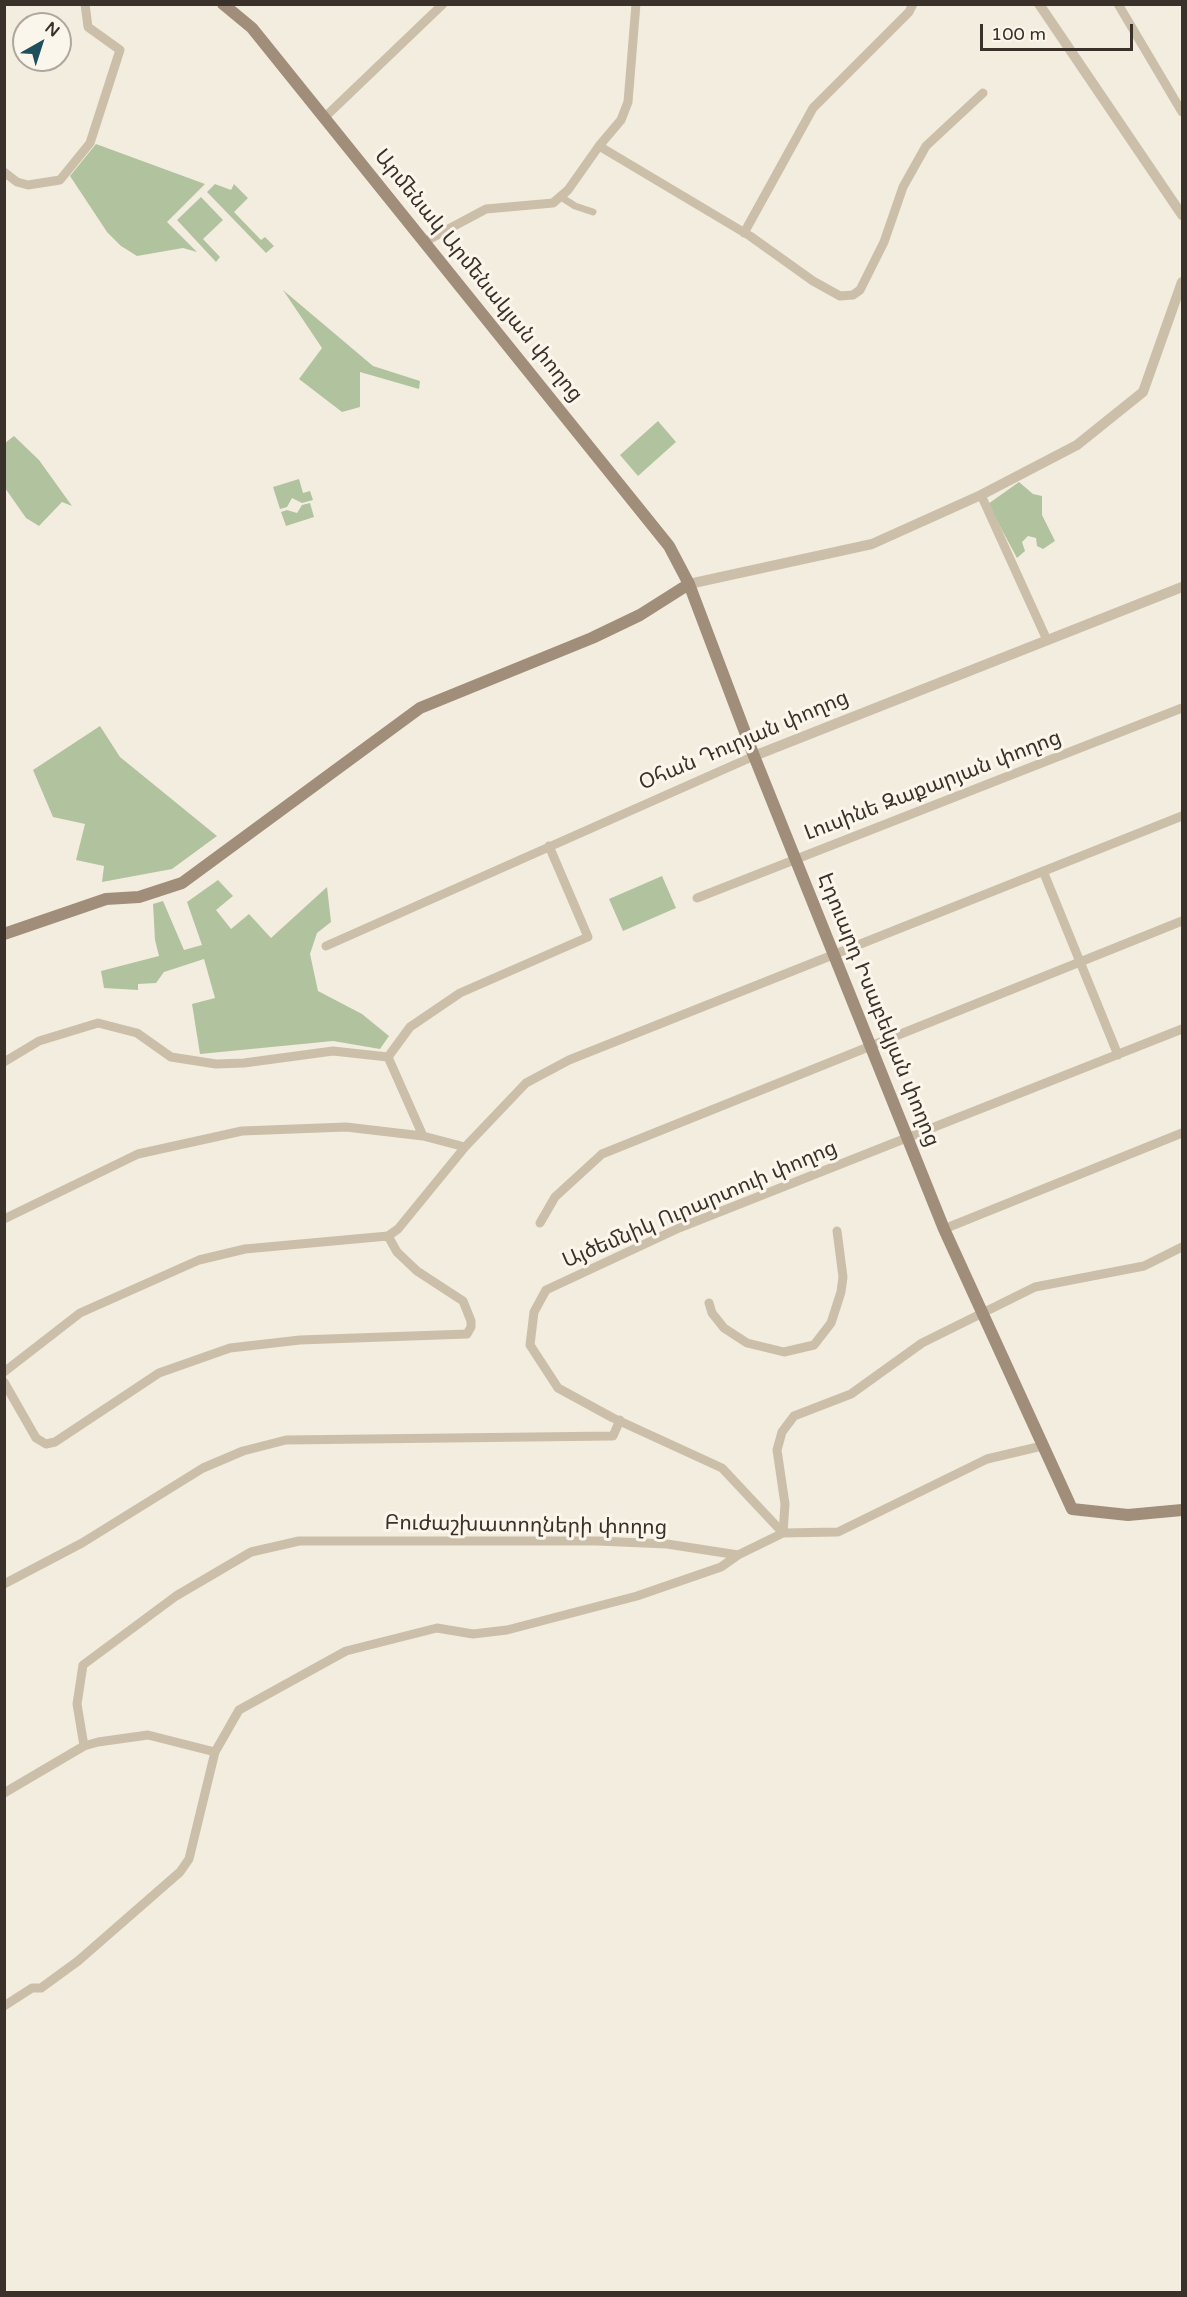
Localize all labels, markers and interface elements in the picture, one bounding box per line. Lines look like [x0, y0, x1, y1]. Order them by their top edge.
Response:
north arrow [12, 12, 72, 72]
scale bar [983, 12, 1136, 50]
text: N [41, 18, 63, 41]
text: 100 m [991, 23, 1046, 45]
street label: Արմենակ Արմենակյան փողոց [368, 145, 588, 407]
street label: Օհան Դուրյան փողոց [635, 685, 853, 797]
street label: Լուսինե Զաքարյան փողոց [801, 725, 1065, 847]
street label: Էդուարդ Իսաբեկյան փողոց [811, 870, 945, 1150]
street label: Այծեմնիկ Ուրարտուի փողոց [559, 1136, 841, 1274]
street label: Բուժաշխատողների փողոց [384, 1511, 668, 1541]

